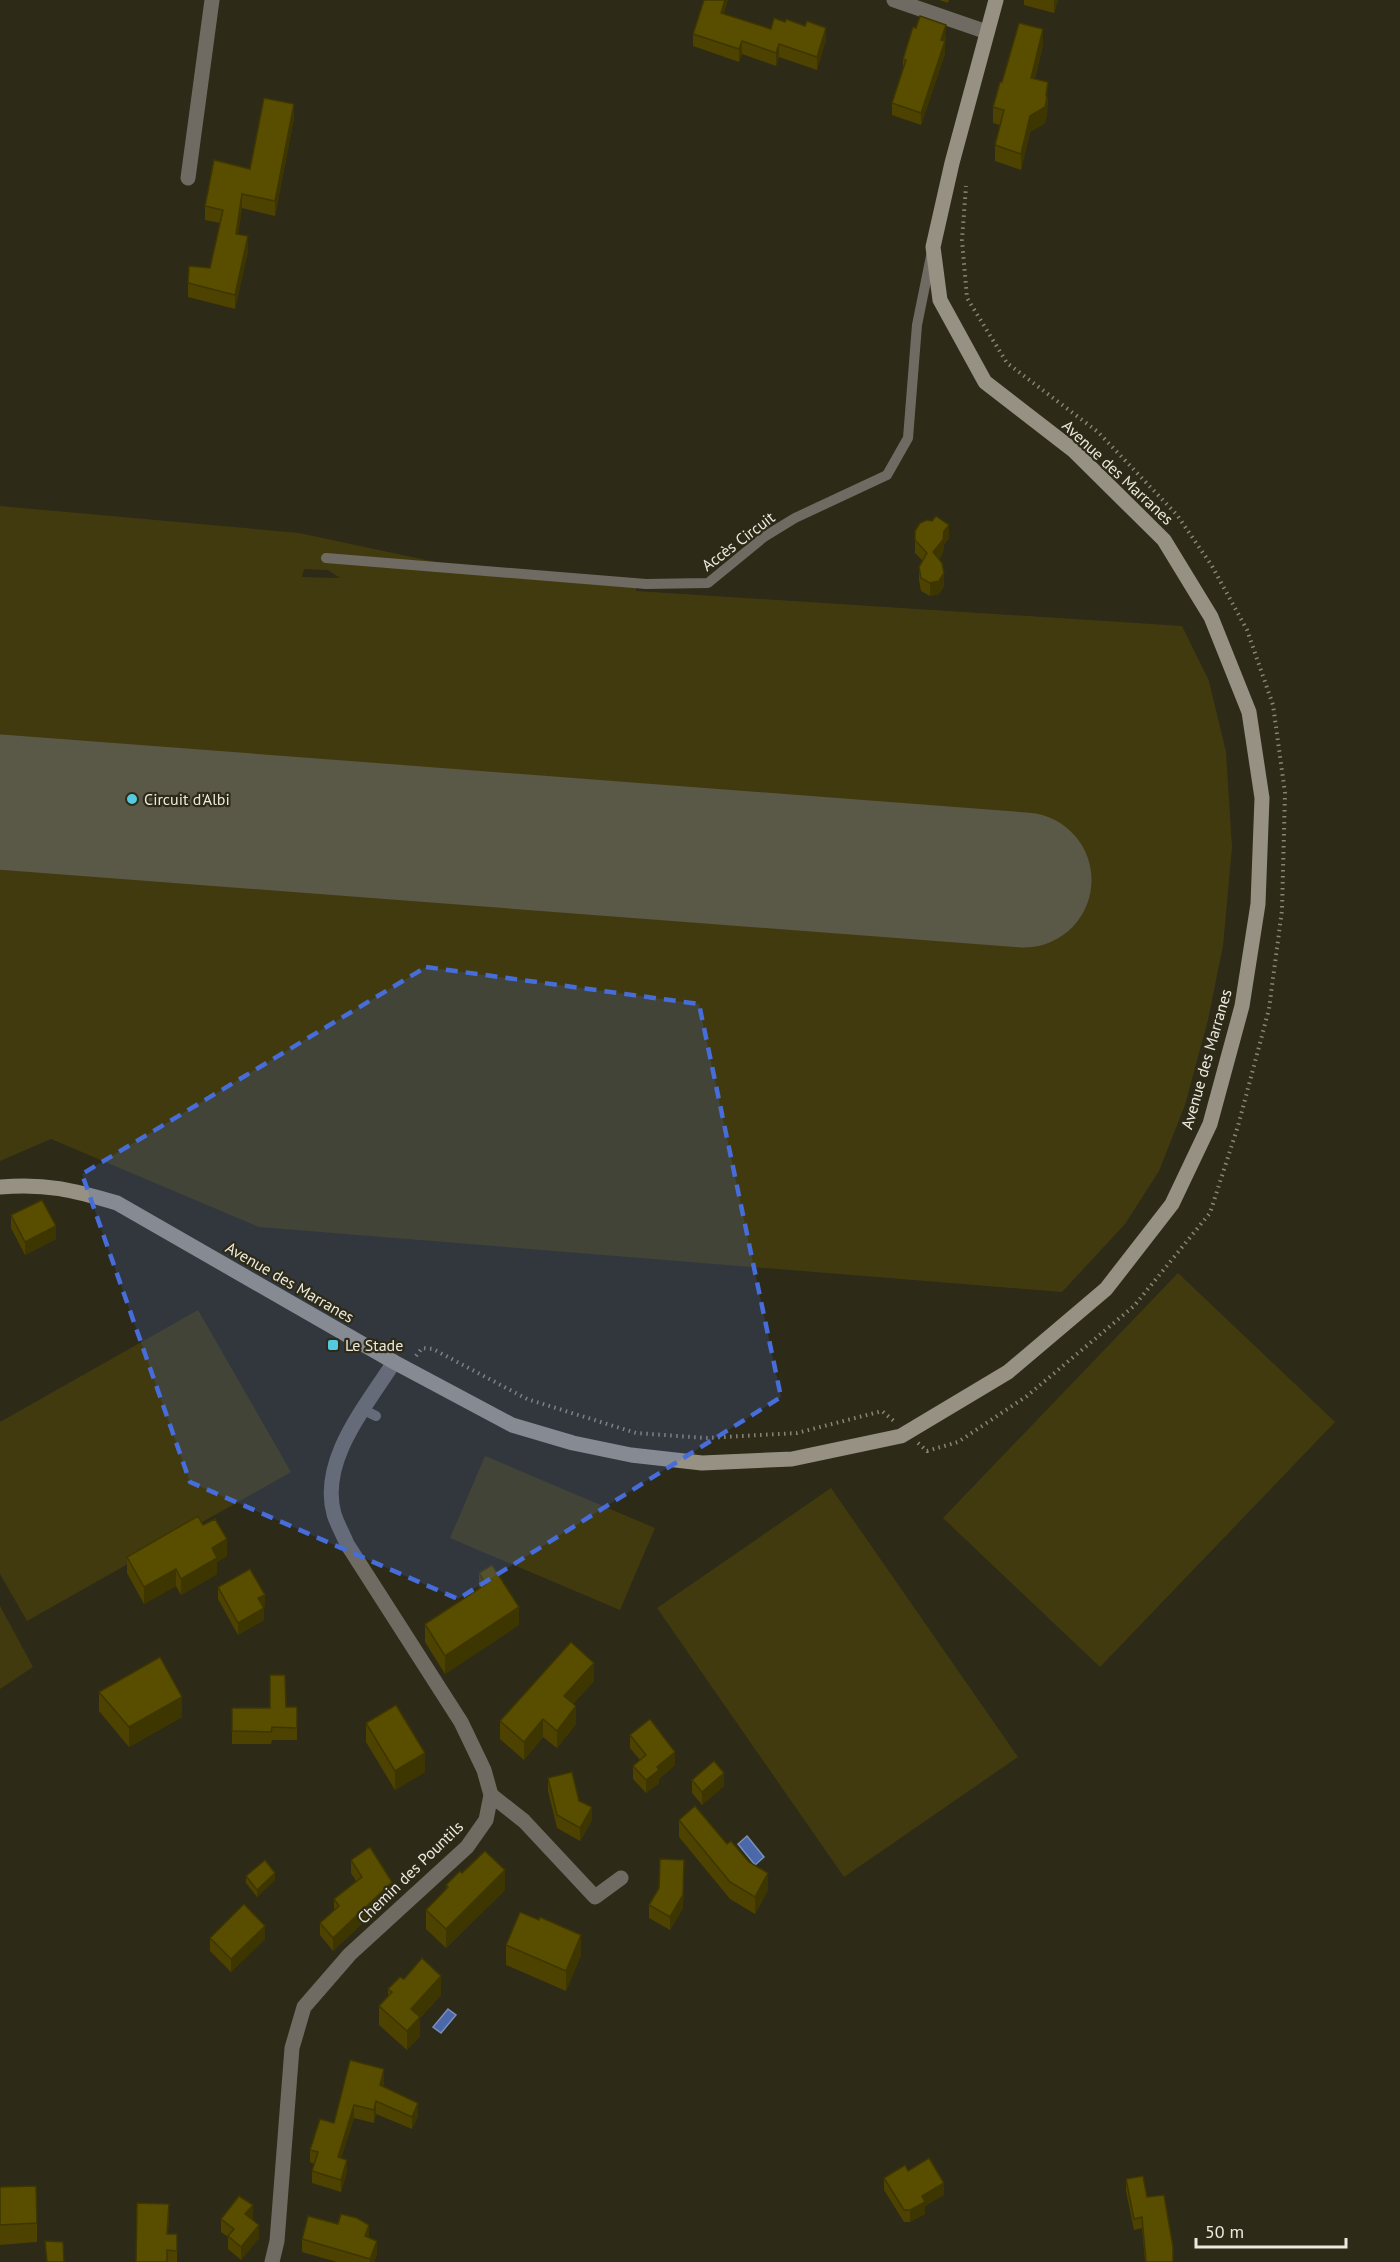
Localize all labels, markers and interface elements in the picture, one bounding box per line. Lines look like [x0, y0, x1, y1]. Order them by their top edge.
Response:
street label: Avenue des Marranes [1058, 415, 1178, 529]
street label: Accès Circuit [697, 507, 779, 575]
place label: Circuit d'Albi [144, 789, 230, 809]
marker: Circuit d'Albi [125, 792, 139, 806]
street label: Avenue des Marranes [1176, 986, 1236, 1131]
street label: Avenue des Marranes [222, 1237, 358, 1327]
place label: Le Stade [345, 1335, 403, 1355]
marker: Le Stade [326, 1338, 340, 1352]
street label: Chemin des Pountils [353, 1816, 467, 1928]
scale bar [1196, 2211, 1346, 2249]
text: 50 m [1205, 2220, 1244, 2243]

